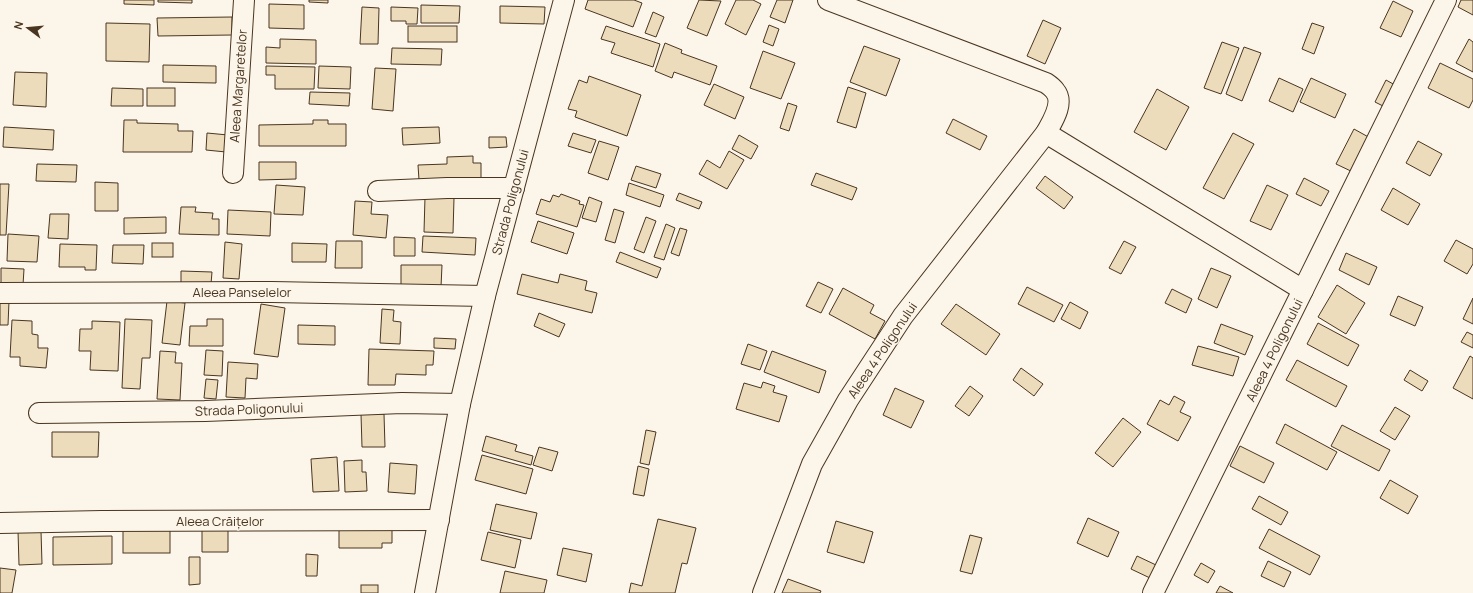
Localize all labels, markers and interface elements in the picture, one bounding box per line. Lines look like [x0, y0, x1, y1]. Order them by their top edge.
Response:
north arrow [8, 8, 48, 48]
text: N [10, 19, 26, 31]
street label: Aleea Margaretelor [225, 28, 251, 143]
street label: Strada Poligonului [487, 147, 533, 257]
street label: Aleea Panselelor [192, 283, 292, 301]
street label: Aleea 4 Poligonului [1241, 295, 1307, 405]
street label: Aleea 4 Poligonului [843, 298, 921, 402]
street label: Strada Poligonului [194, 398, 304, 420]
street label: Aleea Crăițelor [176, 512, 264, 530]

